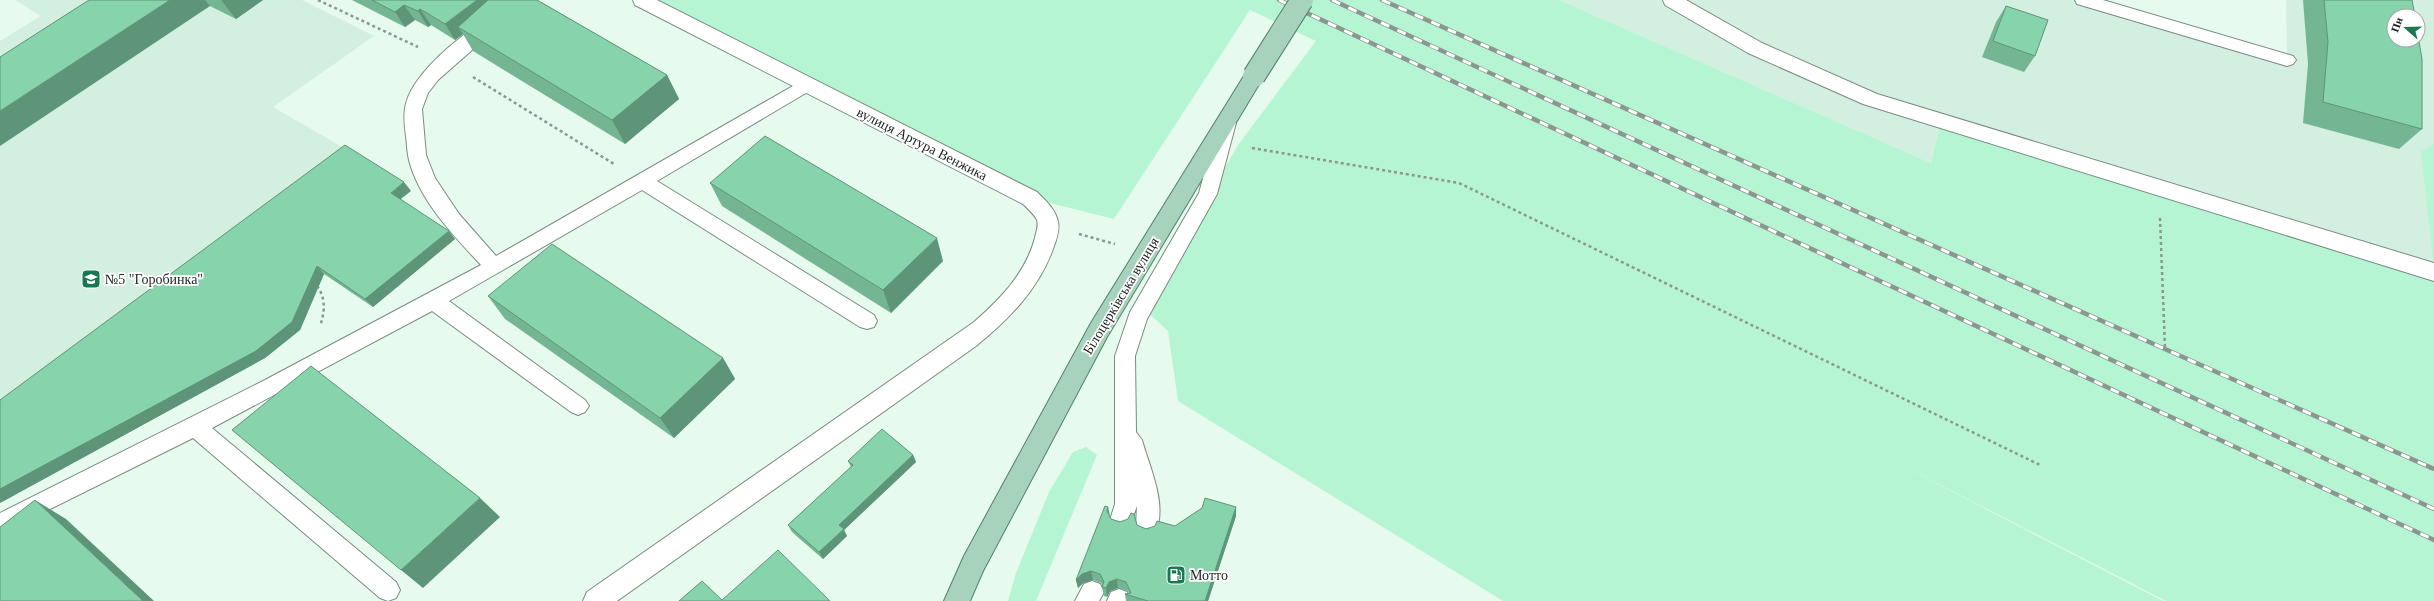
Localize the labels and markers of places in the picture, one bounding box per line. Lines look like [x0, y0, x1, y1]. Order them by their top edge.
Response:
school or university icon: №5 "Горобинка" [80, 268, 102, 290]
place label: №5 "Горобинка" [105, 272, 203, 287]
fuel station icon: Мотто [1165, 564, 1187, 586]
place label: Мотто [1190, 568, 1228, 583]

